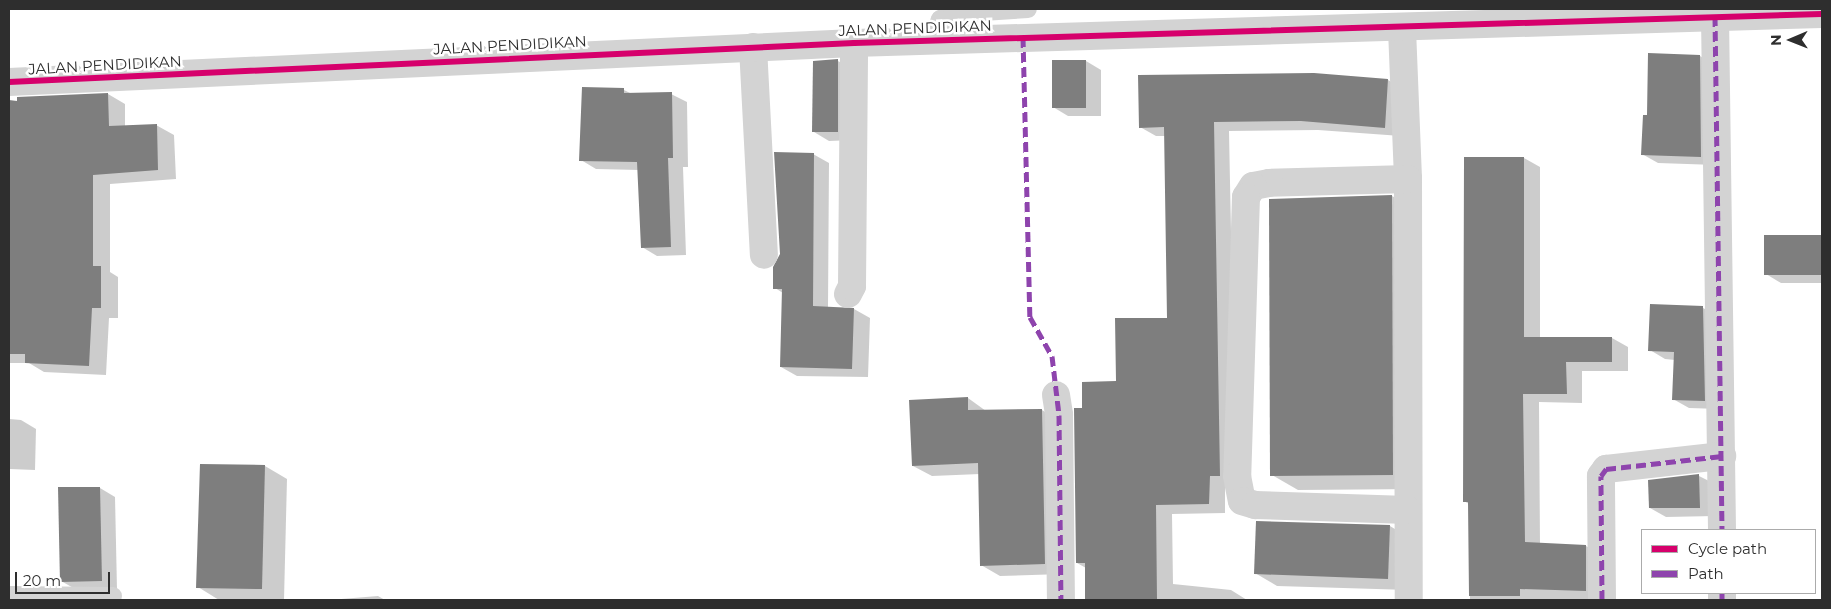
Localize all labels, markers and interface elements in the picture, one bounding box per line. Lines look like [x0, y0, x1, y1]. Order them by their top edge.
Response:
north arrow [1766, 15, 1816, 65]
street label: JALAN PENDIDIKAN [838, 16, 992, 40]
street label: JALAN PENDIDIKAN [433, 32, 587, 58]
text: N [1767, 34, 1785, 46]
street label: JALAN PENDIDIKAN [28, 52, 182, 78]
legend [1641, 529, 1816, 594]
text: Cycle path [1688, 539, 1767, 558]
scale bar [18, 562, 112, 594]
text: Path [1688, 564, 1724, 583]
text: 20 m [23, 571, 61, 590]

